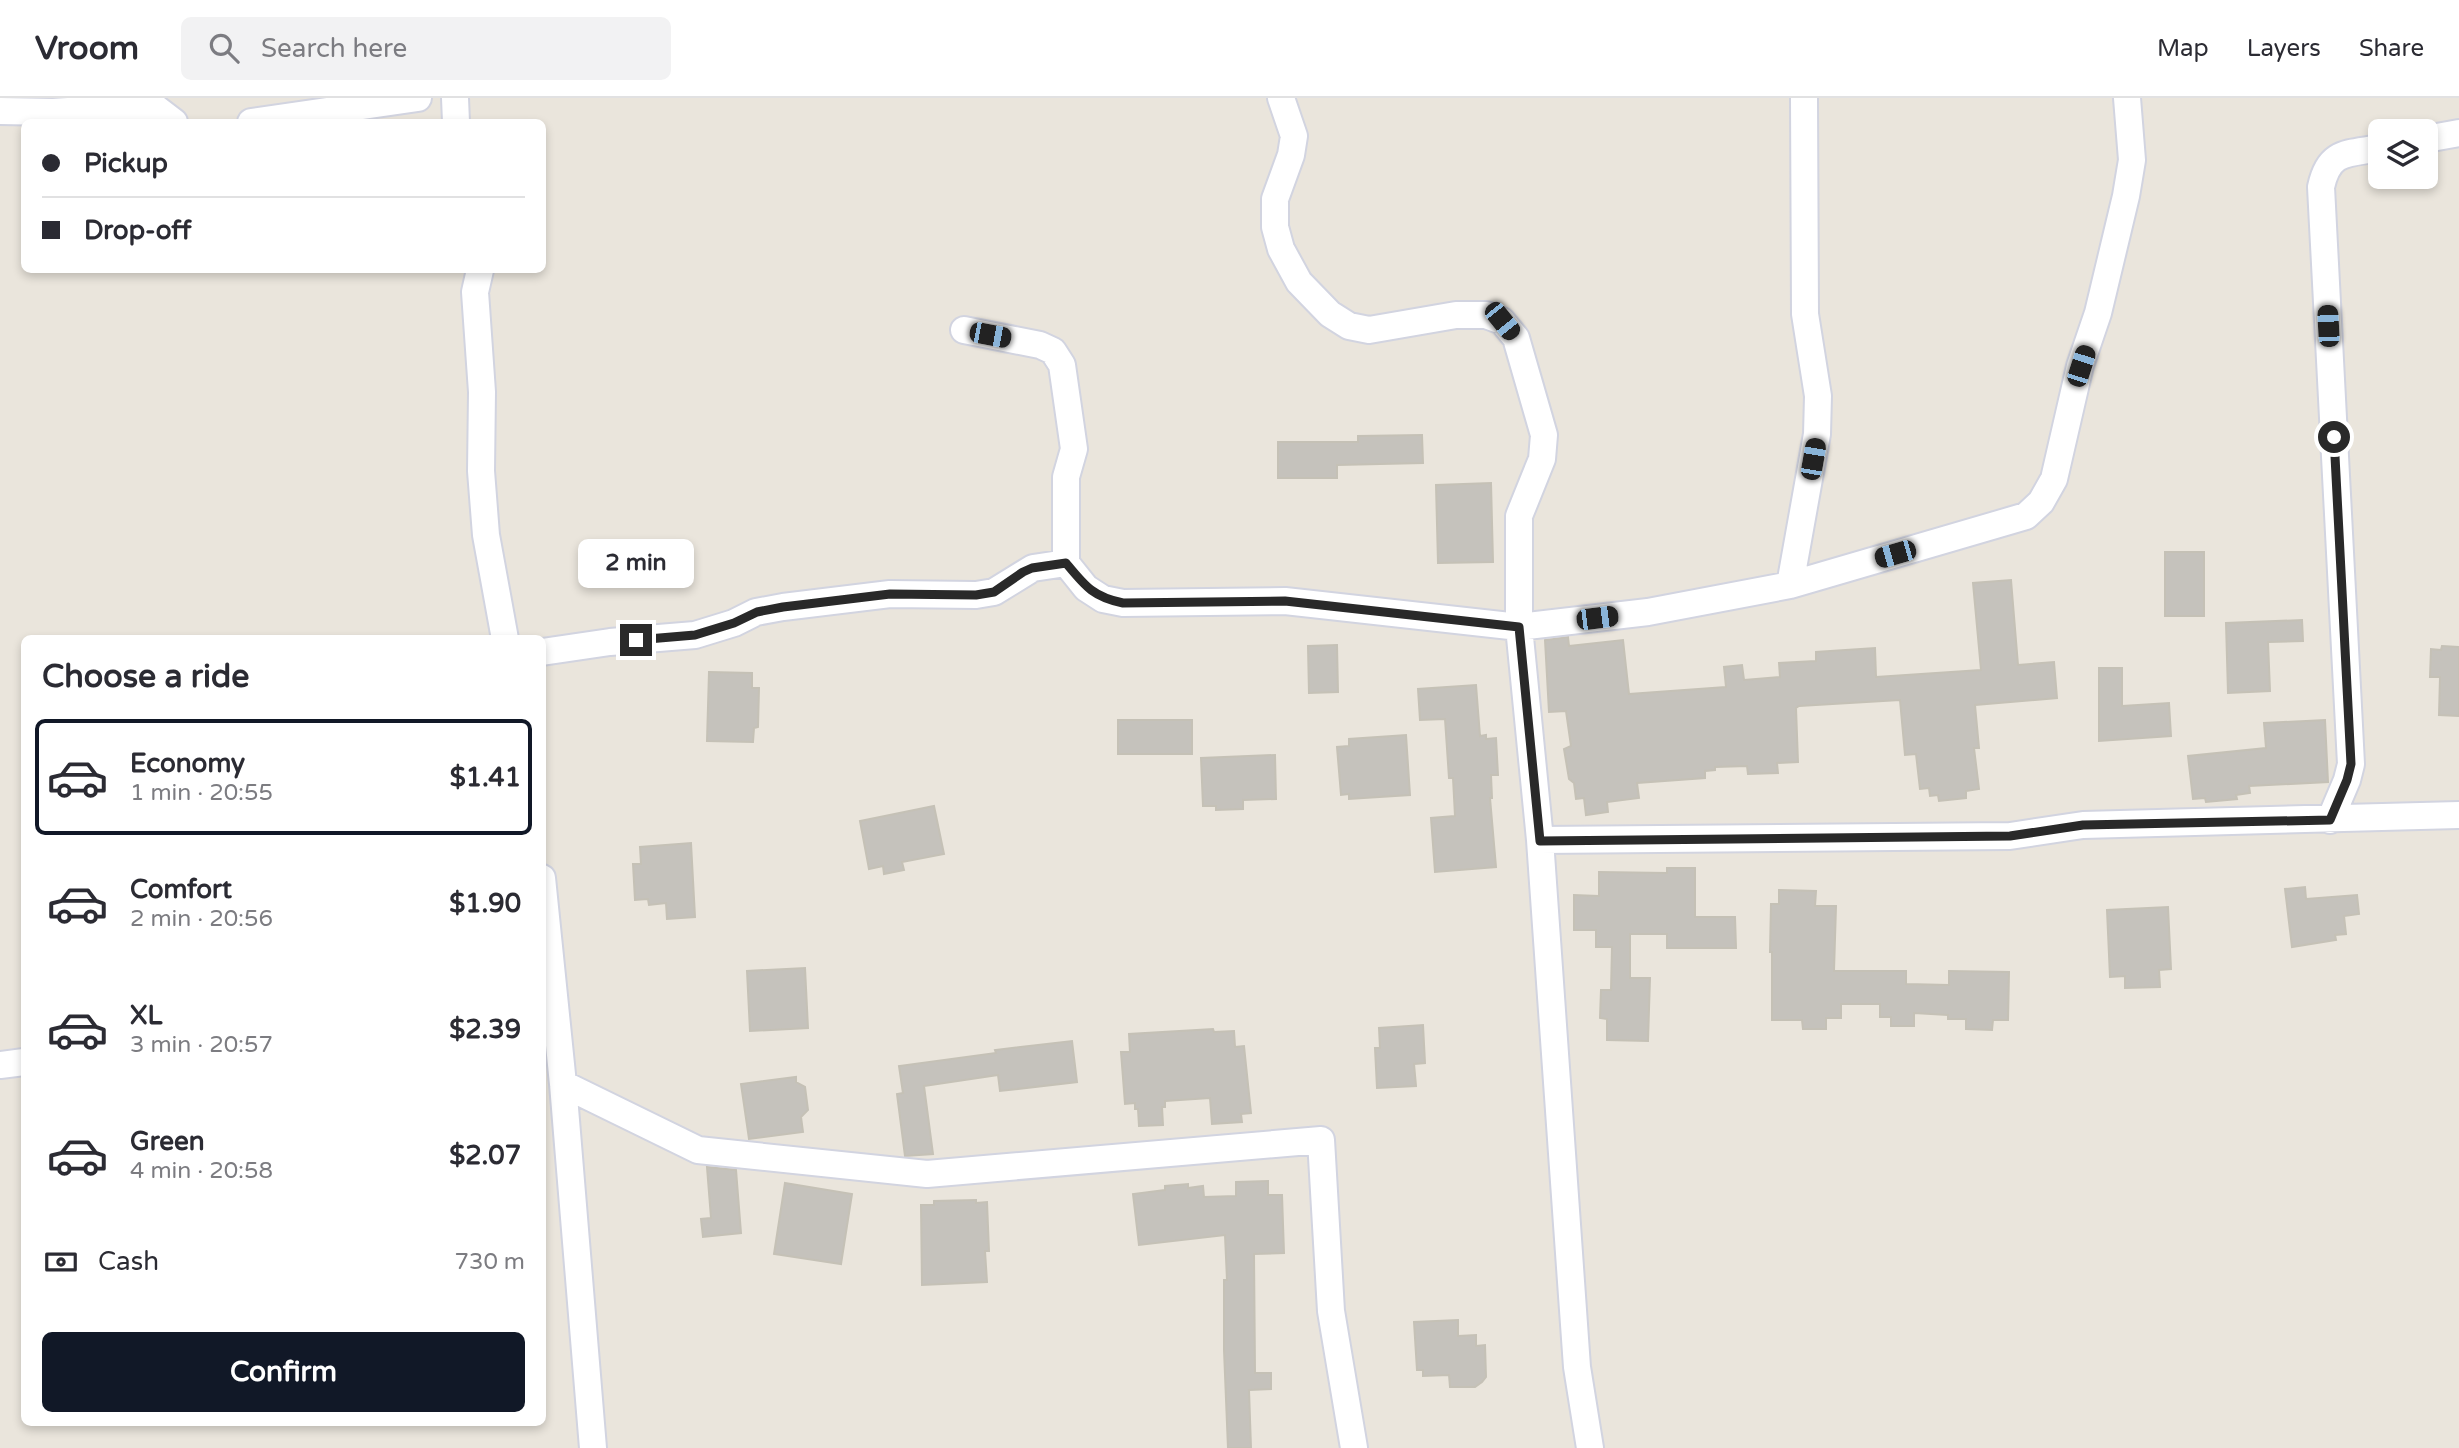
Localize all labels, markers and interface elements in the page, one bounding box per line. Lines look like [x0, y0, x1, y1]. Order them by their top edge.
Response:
search box [181, 17, 671, 80]
text: Vroom [35, 29, 139, 68]
icon: search [205, 29, 243, 67]
text: Search here [261, 33, 407, 64]
text: Map [2157, 34, 2209, 63]
text: Layers [2247, 34, 2321, 63]
text: Share [2359, 34, 2424, 63]
map controls [2368, 119, 2438, 189]
button: layers [2368, 119, 2438, 189]
text: Pickup [84, 148, 168, 179]
text: Drop-off [84, 215, 191, 246]
car [1481, 298, 1524, 344]
car [2317, 304, 2340, 348]
car [968, 321, 1013, 349]
car [2065, 343, 2098, 389]
route start [2318, 421, 2350, 453]
car [1800, 436, 1827, 482]
callout: 2 min [578, 538, 694, 588]
car [1872, 538, 1919, 570]
text: 2 min [605, 549, 667, 577]
car [1575, 605, 1620, 631]
route end [620, 624, 652, 656]
text: Choose a ride [42, 658, 249, 696]
icon: car [46, 746, 109, 809]
text: Economy [130, 748, 245, 779]
text: $1.41 [450, 762, 521, 793]
text: 1 min · 20:55 [130, 779, 273, 807]
icon: car [46, 872, 109, 935]
text: Comfort [130, 874, 232, 905]
text: $1.90 [449, 888, 521, 919]
text: 2 min · 20:56 [130, 905, 273, 933]
icon: car [46, 998, 109, 1061]
text: XL [130, 1000, 162, 1031]
text: $2.39 [449, 1014, 521, 1045]
text: 3 min · 20:57 [130, 1031, 273, 1059]
icon: car [46, 1124, 109, 1187]
text: Green [130, 1126, 205, 1157]
text: $2.07 [449, 1140, 521, 1171]
text: 4 min · 20:58 [130, 1157, 273, 1185]
icon: cash [42, 1243, 80, 1281]
text: Cash [98, 1246, 159, 1277]
text: 730 m [455, 1248, 525, 1276]
button: Confirm [42, 1332, 525, 1412]

